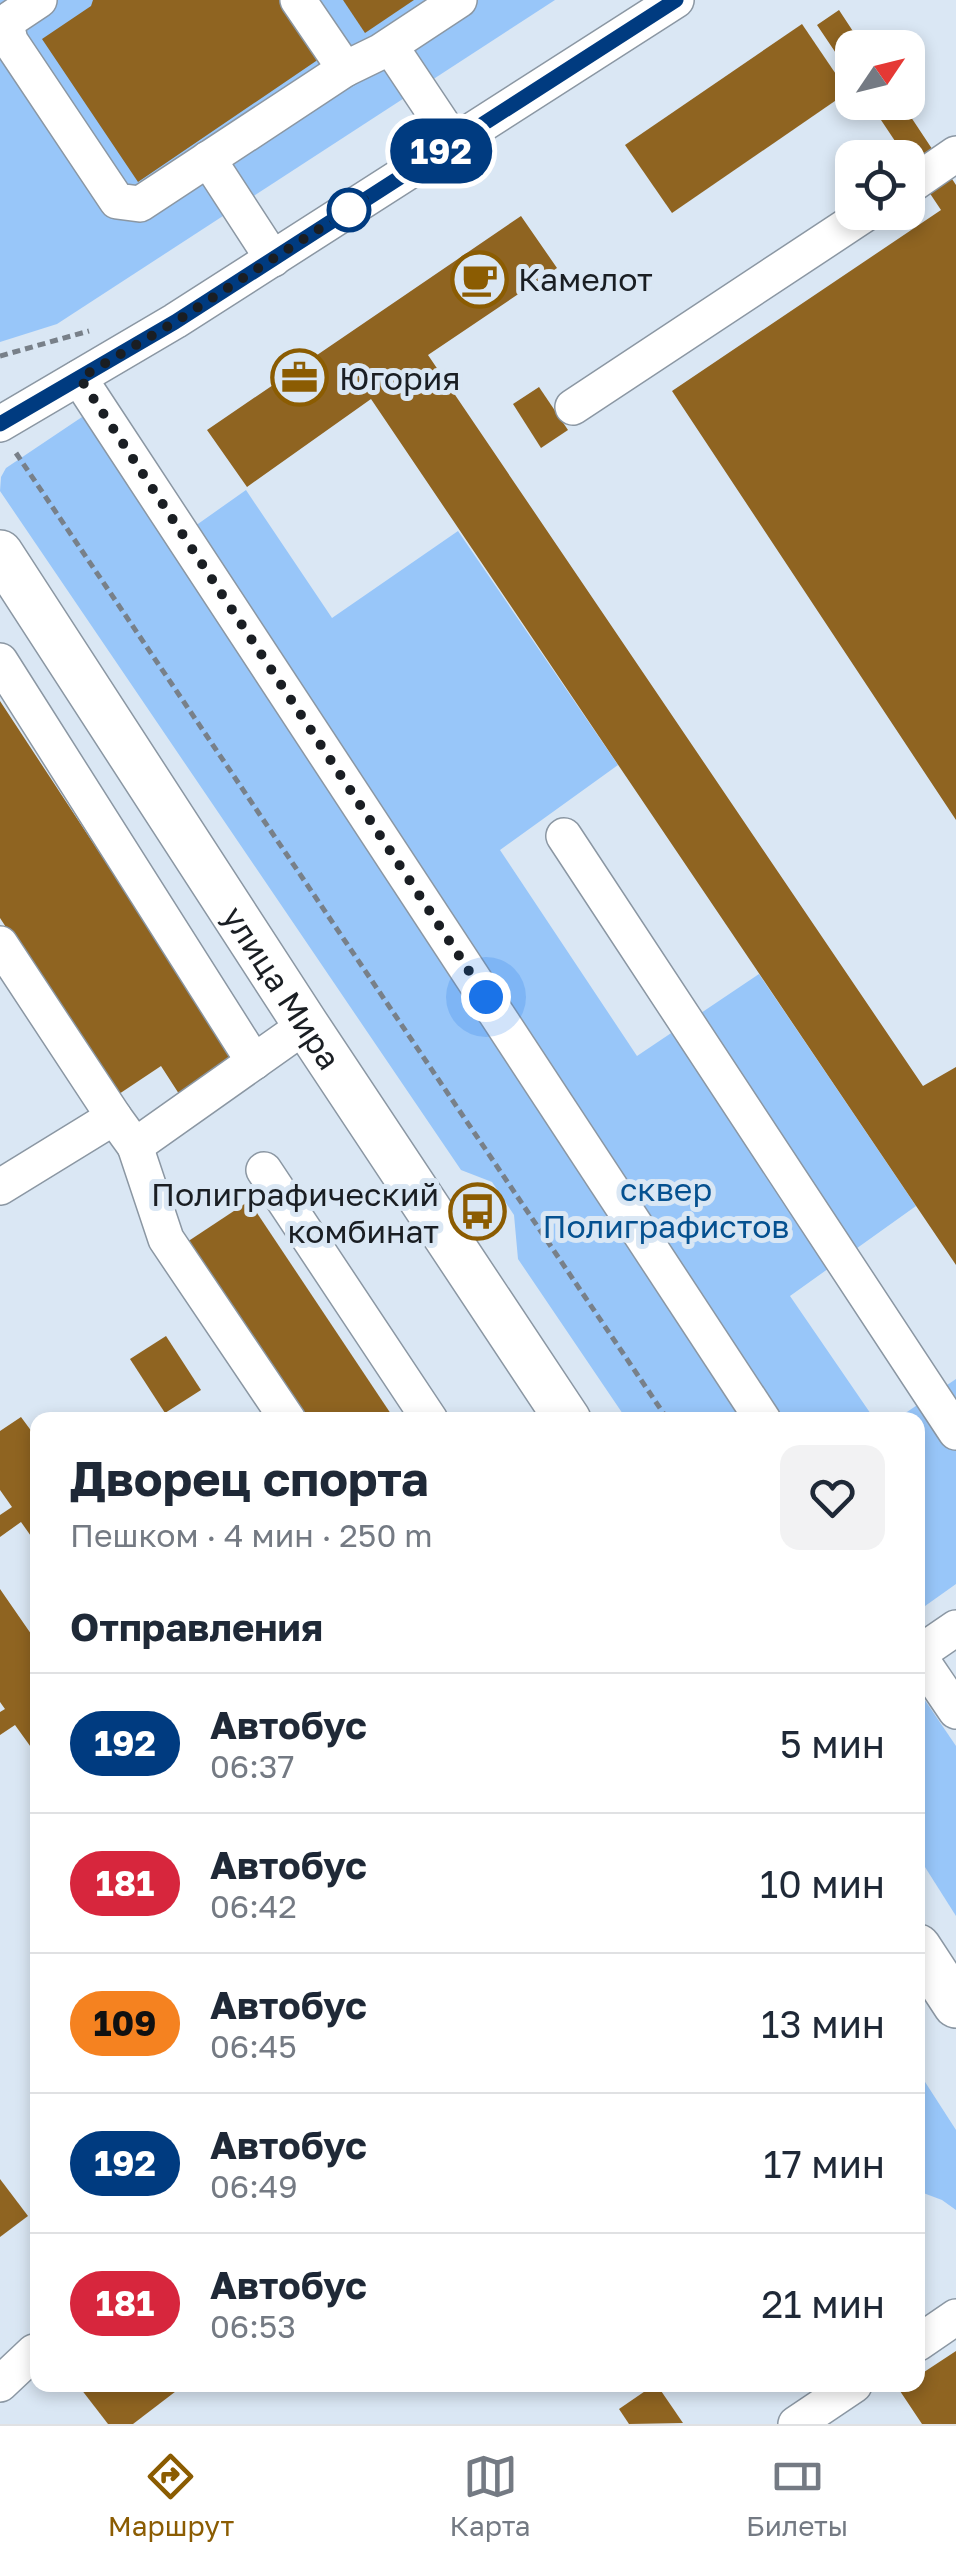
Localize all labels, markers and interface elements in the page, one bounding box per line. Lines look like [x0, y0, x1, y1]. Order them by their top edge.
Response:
north arrow [835, 30, 925, 120]
map controls [835, 30, 925, 230]
line badge: 192 [384, 118, 498, 184]
text: 192 [410, 130, 472, 172]
button: locate [835, 140, 925, 230]
unlabelled marker [328, 189, 370, 231]
cafe icon: Камелот [449, 249, 509, 309]
place label: Камелот [518, 260, 653, 298]
office icon: Югория [270, 348, 330, 408]
place label: Югория [339, 359, 460, 397]
street label: улица Мира [215, 899, 349, 1076]
your location [461, 972, 511, 1022]
park label: сквер Полиграфистов [543, 1170, 789, 1245]
place label: Полиграфический комбинат [151, 1175, 439, 1250]
bus stop icon: Полиграфический комбинат [448, 1182, 508, 1242]
button: heart [780, 1445, 885, 1550]
text: Дворец спорта [70, 1449, 429, 1507]
text: Пешком · 4 мин · 250 m [70, 1516, 433, 1554]
text: Отправления [70, 1604, 323, 1649]
text: Автобус [210, 1702, 367, 1747]
text: 5 мин [780, 1721, 885, 1766]
text: 192 [94, 1722, 156, 1764]
text: 06:37 [210, 1747, 294, 1785]
text: Автобус [210, 1842, 367, 1887]
text: 10 мин [760, 1861, 885, 1906]
text: 181 [96, 1862, 154, 1904]
text: 06:42 [210, 1887, 297, 1925]
text: Автобус [210, 1982, 367, 2027]
text: 13 мин [761, 2001, 885, 2046]
text: 109 [93, 2002, 157, 2044]
text: 06:45 [210, 2027, 297, 2065]
text: Автобус [210, 2122, 367, 2167]
text: 17 мин [763, 2141, 885, 2186]
text: 192 [94, 2142, 156, 2184]
text: 06:49 [210, 2167, 298, 2205]
text: Автобус [210, 2262, 367, 2307]
text: 21 мин [761, 2281, 885, 2326]
text: 181 [96, 2282, 154, 2324]
text: 06:53 [210, 2307, 296, 2345]
tab: Маршрут [108, 2449, 234, 2542]
tab: Карта [450, 2449, 531, 2542]
tab: Билеты [746, 2449, 848, 2542]

